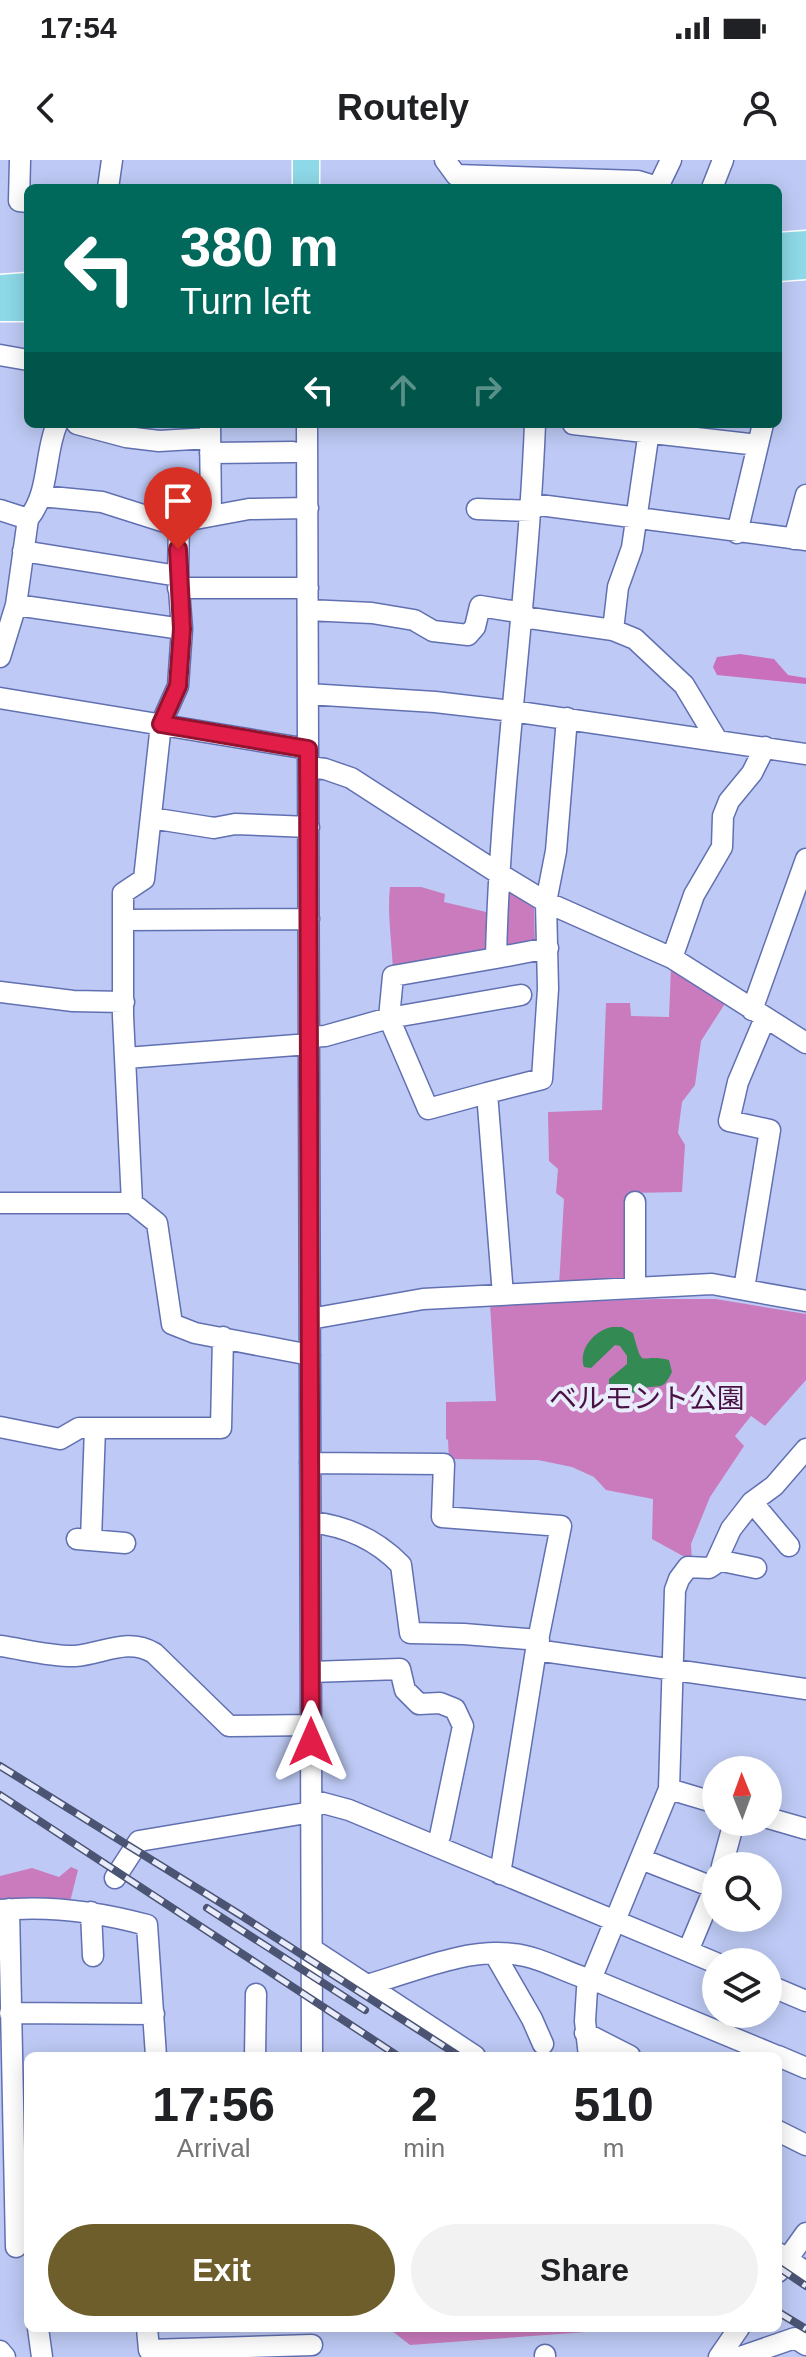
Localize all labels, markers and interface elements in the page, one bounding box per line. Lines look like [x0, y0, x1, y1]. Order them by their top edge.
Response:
text: 17:54 [40, 11, 117, 44]
icon: back [24, 86, 68, 130]
icon: person [738, 86, 782, 130]
text: Routely [337, 87, 469, 128]
text: 380 m [180, 215, 339, 278]
icon: left [48, 216, 152, 320]
text: Turn left [180, 281, 311, 322]
icon: left [297, 368, 341, 412]
icon: ahead [381, 368, 425, 412]
icon: right [465, 368, 509, 412]
pin [144, 467, 212, 549]
icon: arrive [156, 479, 200, 523]
park label: ベルモント公園 [549, 1383, 745, 1414]
position arrow [269, 1700, 353, 1784]
north arrow [702, 1756, 782, 1836]
map controls [702, 1756, 782, 2028]
button: search [702, 1852, 782, 1932]
button: layers [702, 1948, 782, 2028]
text: 17:56 [152, 2078, 275, 2131]
text: 2 [411, 2078, 438, 2131]
text: 510 [574, 2078, 654, 2131]
text: Arrival [177, 2133, 251, 2163]
text: min [403, 2133, 445, 2163]
text: m [603, 2133, 624, 2163]
button: Exit [48, 2224, 395, 2316]
button: Share [411, 2224, 758, 2316]

